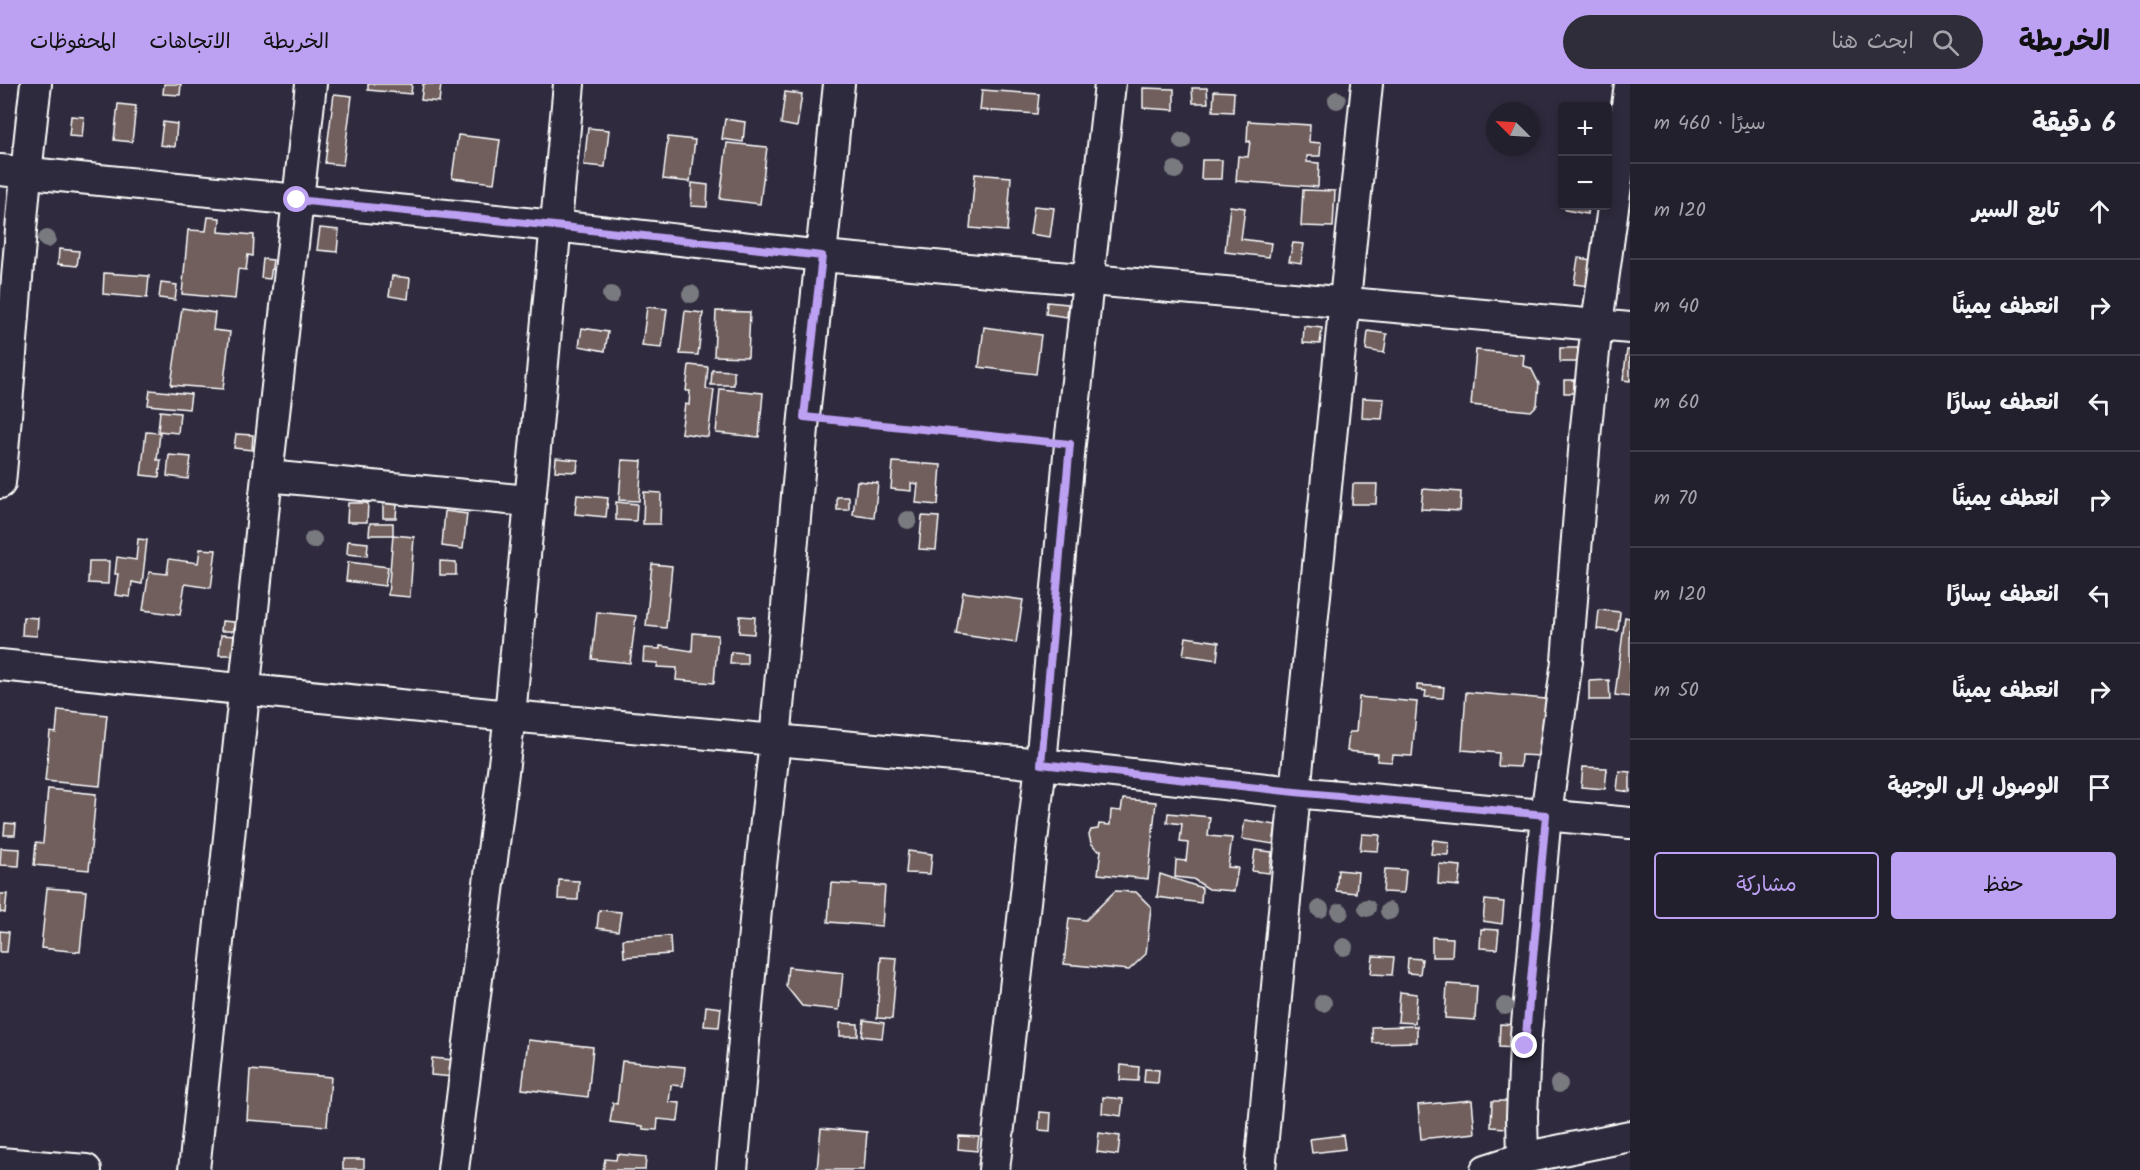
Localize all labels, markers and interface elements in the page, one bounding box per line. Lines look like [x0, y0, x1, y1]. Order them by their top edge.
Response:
search box [1563, 15, 1983, 69]
text: الخريطة [2019, 20, 2110, 65]
text: ابحث هنا [1831, 25, 1914, 60]
text: المحفوظات [30, 26, 116, 59]
text: الاتجاهات [149, 26, 231, 59]
text: الخريطة [264, 26, 329, 59]
icon: search [1929, 26, 1962, 59]
north arrow [1486, 102, 1540, 156]
map controls [1558, 102, 1612, 210]
button: + [1558, 102, 1612, 156]
text: 6 دقيقة [2032, 103, 2116, 145]
text: سيرًا · 460 m [1654, 108, 1766, 140]
button: − [1558, 156, 1612, 210]
route start [283, 186, 309, 212]
text: تابع السير [1972, 194, 2059, 229]
text: 120 m [1654, 195, 1706, 227]
icon: ahead [2083, 195, 2116, 228]
text: انعطف يمينًا [1952, 290, 2059, 325]
text: 40 m [1654, 291, 1699, 323]
icon: right [2083, 291, 2116, 324]
text: انعطف يسارًا [1947, 386, 2059, 421]
text: 60 m [1654, 387, 1699, 419]
icon: left [2083, 387, 2116, 420]
text: انعطف يمينًا [1952, 482, 2059, 517]
text: 70 m [1654, 483, 1697, 515]
icon: right [2083, 483, 2116, 516]
text: انعطف يسارًا [1947, 578, 2059, 613]
text: 120 m [1654, 579, 1706, 611]
icon: left [2083, 579, 2116, 612]
text: انعطف يمينًا [1952, 674, 2059, 709]
text: 50 m [1654, 675, 1699, 707]
icon: right [2083, 675, 2116, 708]
text: الوصول إلى الوجهة [1887, 770, 2059, 805]
icon: arrive [2083, 771, 2116, 804]
button: مشاركة [1654, 852, 1879, 919]
button: حفظ [1891, 852, 2116, 919]
route end [1511, 1032, 1537, 1058]

